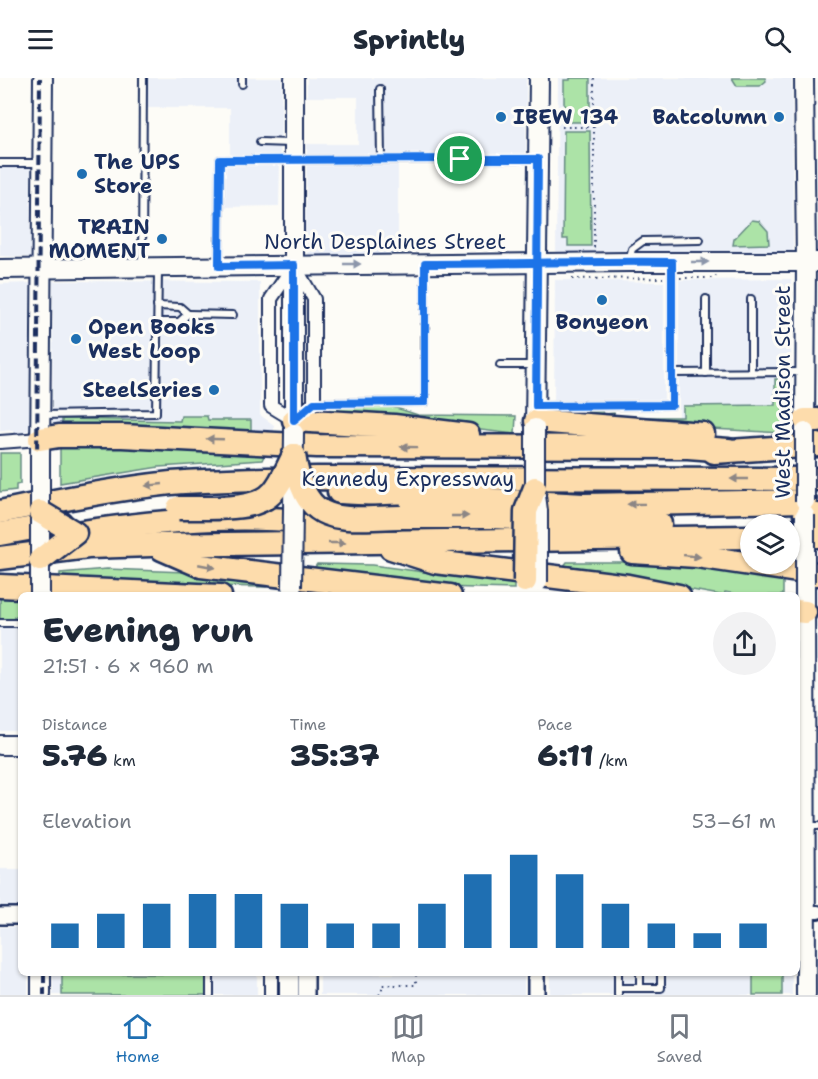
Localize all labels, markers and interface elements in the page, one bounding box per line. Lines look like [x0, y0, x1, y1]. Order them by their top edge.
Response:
text: Sprintly [353, 21, 465, 58]
icon: menu [24, 23, 57, 56]
icon: search [761, 23, 794, 56]
place label: IBEW 134 [513, 103, 618, 131]
place label: Batcolumn [653, 103, 767, 131]
marker: IBEW 134 [494, 110, 508, 124]
marker: Batcolumn [772, 110, 786, 124]
pin [434, 133, 485, 184]
icon: arrive [443, 142, 476, 175]
place label: The UPS Store [94, 148, 180, 200]
marker: The UPS Store [75, 167, 89, 181]
place label: TRAIN MOMENT [49, 213, 150, 265]
street label: North Desplaines Street [264, 228, 506, 256]
marker: TRAIN MOMENT [155, 232, 169, 246]
one-way arrow [691, 257, 710, 267]
one-way arrow [343, 260, 362, 269]
street label: West Madison Street [769, 285, 797, 499]
marker: Bonyeon [595, 293, 609, 307]
place label: Bonyeon [556, 308, 649, 336]
place label: Open Books West Loop [88, 313, 215, 365]
marker: Open Books West Loop [69, 332, 83, 346]
place label: SteelSeries [83, 376, 202, 404]
marker: SteelSeries [207, 383, 221, 397]
one-way arrow [205, 435, 224, 444]
one-way arrow [400, 442, 419, 452]
street label: Kennedy Expressway [302, 465, 514, 493]
one-way arrow [729, 474, 748, 484]
one-way arrow [145, 480, 164, 490]
one-way arrow [627, 499, 646, 509]
one-way arrow [450, 512, 469, 521]
map controls [740, 514, 800, 574]
button: layers [740, 514, 800, 574]
one-way arrow [327, 538, 346, 548]
one-way arrow [683, 551, 702, 561]
one-way arrow [197, 562, 216, 571]
text: Evening run [42, 608, 253, 653]
button: share [713, 612, 776, 675]
text: 21:51 · 6 × 960 m [42, 653, 214, 679]
text: Distance [42, 714, 108, 735]
text: Time [290, 714, 326, 735]
text: Pace [537, 714, 573, 735]
text: 5.76 [42, 735, 108, 776]
text: 35:37 [290, 735, 380, 776]
text: 6:11 [537, 735, 594, 776]
text: km [108, 750, 136, 771]
text: /km [594, 750, 628, 771]
text: Elevation [42, 808, 132, 834]
text: 53–61 m [692, 808, 776, 834]
tab: Home [116, 1010, 160, 1067]
tab: Map [391, 1010, 425, 1067]
tab: Saved [657, 1010, 702, 1067]

